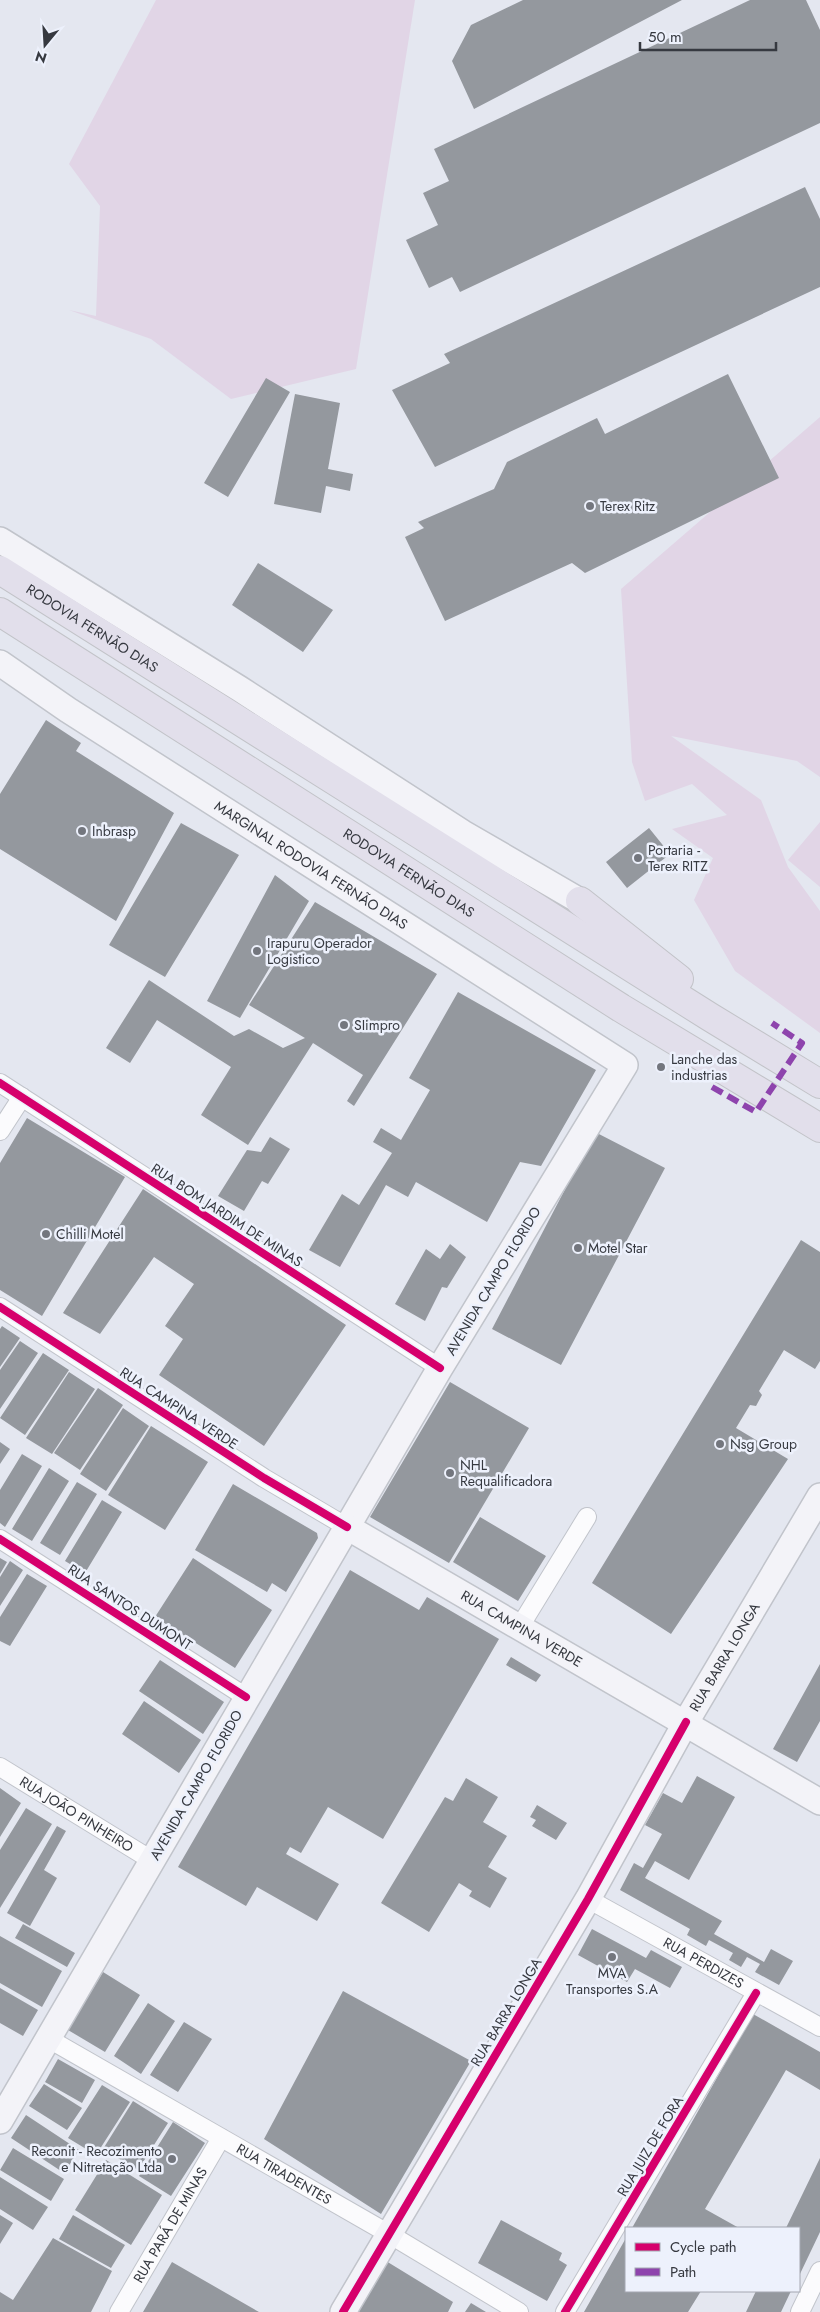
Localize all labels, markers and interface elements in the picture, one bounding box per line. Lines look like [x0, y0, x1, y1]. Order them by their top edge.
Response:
north arrow [20, 20, 70, 70]
scale bar [640, 20, 776, 52]
text: 50 m [648, 26, 682, 48]
text: N [33, 46, 49, 69]
place label: Terex Ritz [600, 496, 656, 516]
marker: Terex Ritz [584, 500, 596, 512]
street label: RODOVIA FERNÃO DIAS [22, 579, 162, 677]
street label: MARGINAL RODOVIA FERNÃO DIAS [212, 798, 412, 932]
place label: Inbrasp [92, 821, 136, 841]
marker: Inbrasp [76, 825, 88, 837]
street label: RODOVIA FERNÃO DIAS [340, 825, 478, 921]
place label: Portaria - Terex RITZ [648, 840, 708, 876]
marker: Portaria - Terex RITZ [632, 852, 644, 864]
place label: Irapuru Operador Logistico [267, 933, 372, 969]
marker: Irapuru Operador Logistico [251, 945, 263, 957]
place label: SIimpro [354, 1015, 400, 1035]
marker: SIimpro [338, 1019, 350, 1031]
place label: Lanche das industrias [671, 1049, 738, 1085]
marker: Lanche das industrias [655, 1061, 667, 1073]
street label: RUA BOM JARDIM DE MINAS [147, 1158, 307, 1272]
street label: AVENIDA CAMPO FLORIDO [441, 1203, 545, 1359]
place label: Chilli Motel [56, 1224, 124, 1244]
marker: Chilli Motel [40, 1228, 52, 1240]
place label: Motel Star [588, 1238, 648, 1258]
marker: Motel Star [572, 1242, 584, 1254]
street label: RUA CAMPINA VERDE [116, 1362, 242, 1454]
place label: Nsg Group [730, 1434, 797, 1454]
marker: Nsg Group [714, 1438, 726, 1450]
place label: NHL Requalificadora [460, 1455, 552, 1491]
marker: NHL Requalificadora [444, 1467, 456, 1479]
street label: RUA SANTOS DUMONT [64, 1559, 196, 1655]
street label: RUA CAMPINA VERDE [457, 1585, 586, 1672]
street label: RUA BARRA LONGA [684, 1598, 765, 1715]
street label: AVENIDA CAMPO FLORIDO [145, 1706, 247, 1864]
street label: RUA JOÃO PINHEIRO [16, 1772, 137, 1857]
street label: RUA PERDIZES [660, 1932, 748, 1993]
marker: MVA Transportes S.A [606, 1951, 618, 1963]
street label: RUA BARRA LONGA [466, 1953, 547, 2070]
place label: MVA Transportes S.A [566, 1963, 659, 1999]
street label: RUA JUIZ DE FORA [612, 2091, 688, 2200]
street label: RUA TIRADENTES [233, 2139, 336, 2209]
place label: Reconit - Recozimento e Nitretação Ltda [31, 2141, 162, 2177]
marker: Reconit - Recozimento e Nitretação Ltda [166, 2153, 178, 2165]
street label: RUA PARÁ DE MINAS [128, 2163, 212, 2287]
legend [625, 2227, 800, 2292]
text: Cycle path [670, 2236, 737, 2258]
text: Path [670, 2261, 696, 2283]

